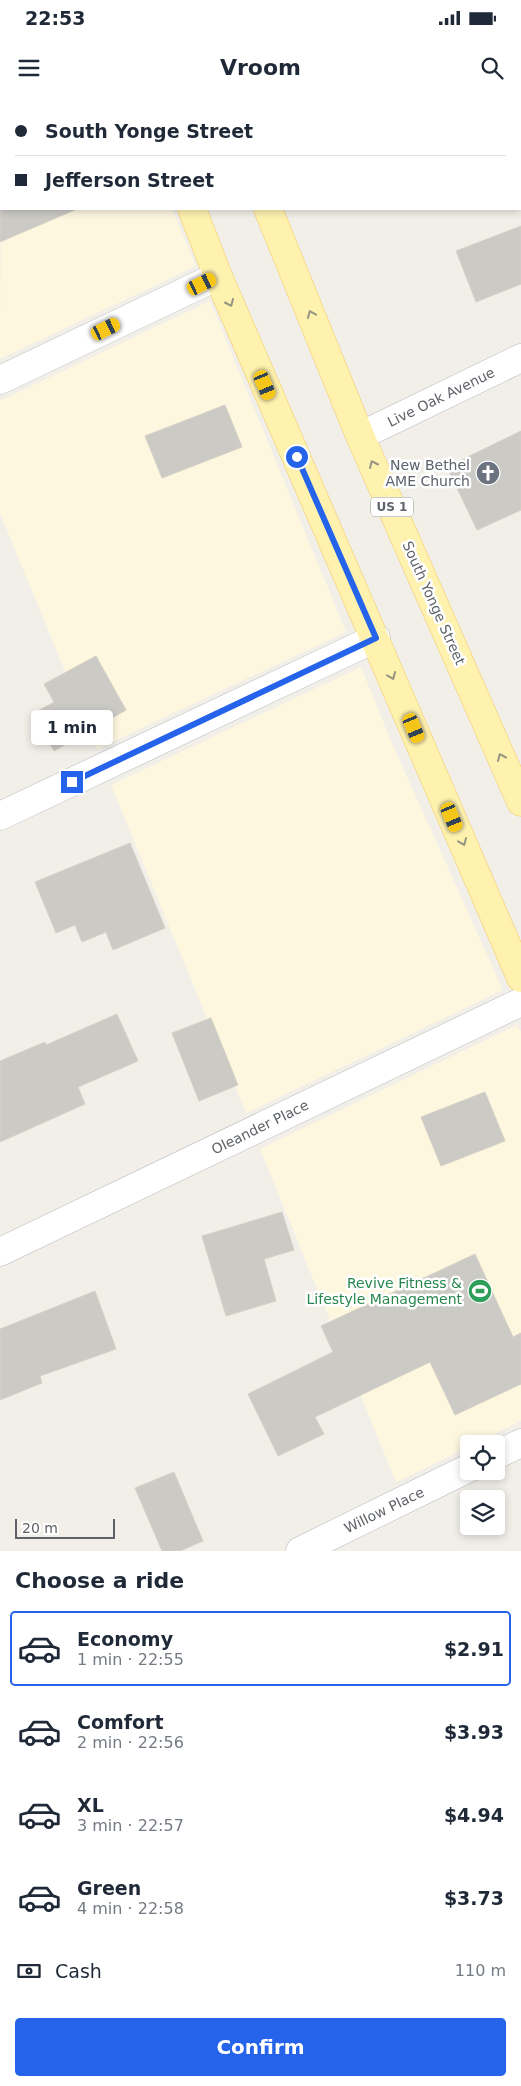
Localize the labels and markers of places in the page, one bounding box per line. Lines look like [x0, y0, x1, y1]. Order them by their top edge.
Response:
place label: New Bethel AME Church [386, 457, 470, 489]
church icon: New Bethel AME Church [475, 460, 501, 486]
place label: Revive Fitness & Lifestyle Management [307, 1275, 463, 1307]
sports icon: Revive Fitness & Lifestyle Management [467, 1278, 493, 1304]

